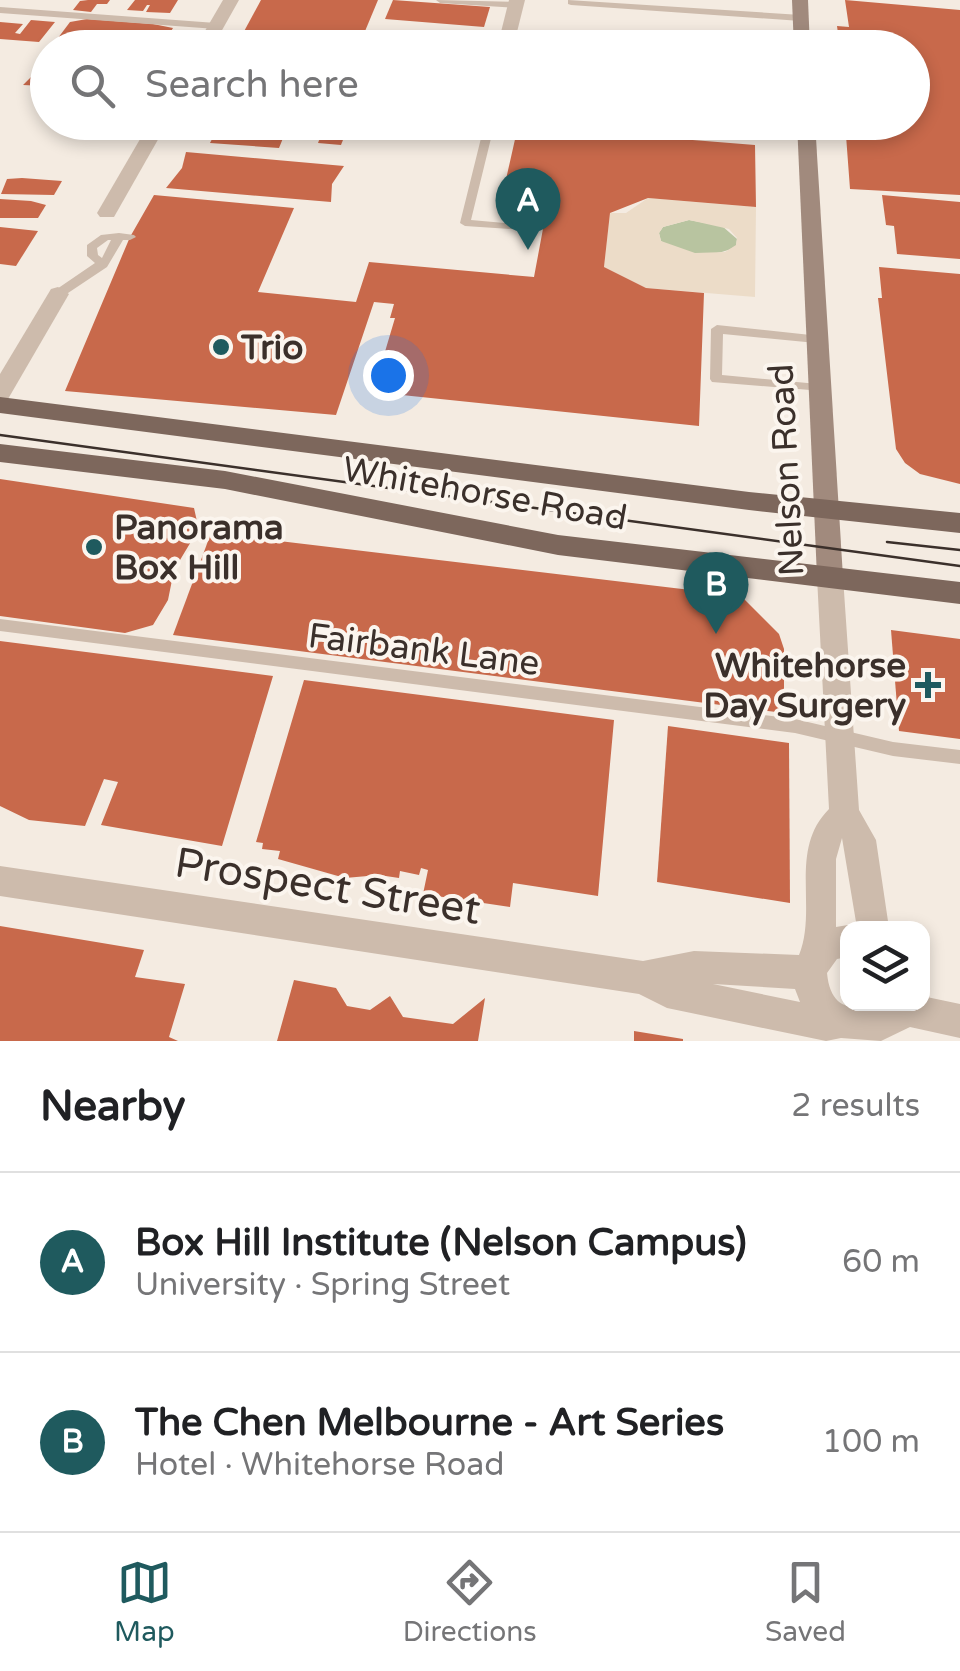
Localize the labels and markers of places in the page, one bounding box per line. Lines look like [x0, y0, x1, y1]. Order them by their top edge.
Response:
pin: A [496, 168, 560, 250]
place label: Trio [240, 327, 304, 369]
marker: Trio [210, 336, 232, 358]
place label: Panorama Box Hill [114, 507, 284, 589]
marker: Panorama Box Hill [83, 536, 105, 558]
pin: B [684, 552, 748, 634]
place label: Whitehorse Day Surgery [703, 645, 906, 727]
marker: Whitehorse Day Surgery [915, 672, 941, 698]

